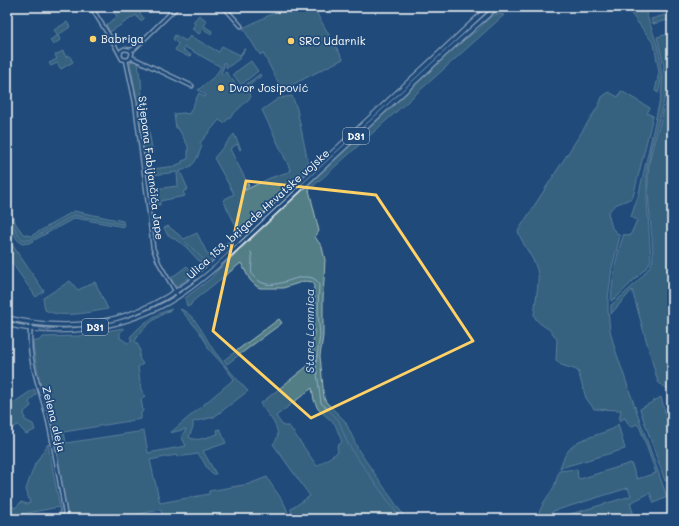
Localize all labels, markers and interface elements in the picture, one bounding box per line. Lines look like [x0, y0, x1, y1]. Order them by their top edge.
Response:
place label: Babriga [101, 31, 144, 46]
place label: SRC Udarnik [299, 33, 366, 48]
marker: Babriga [88, 34, 98, 44]
marker: SRC Udarnik [286, 36, 296, 46]
place label: Dvor Josipović [229, 80, 308, 95]
marker: Dvor Josipović [216, 83, 226, 93]
street label: Stjepana Fabijančića Jape [135, 95, 168, 241]
road number: D31 [343, 128, 369, 144]
street label: Ulica 153. brigade Hrvatske vojske [183, 145, 333, 282]
water label: Stara Lomnica [301, 289, 317, 373]
road number: D31 [82, 319, 108, 335]
one-way arrow [39, 326, 51, 333]
street label: Zelena aleja [39, 384, 70, 453]

